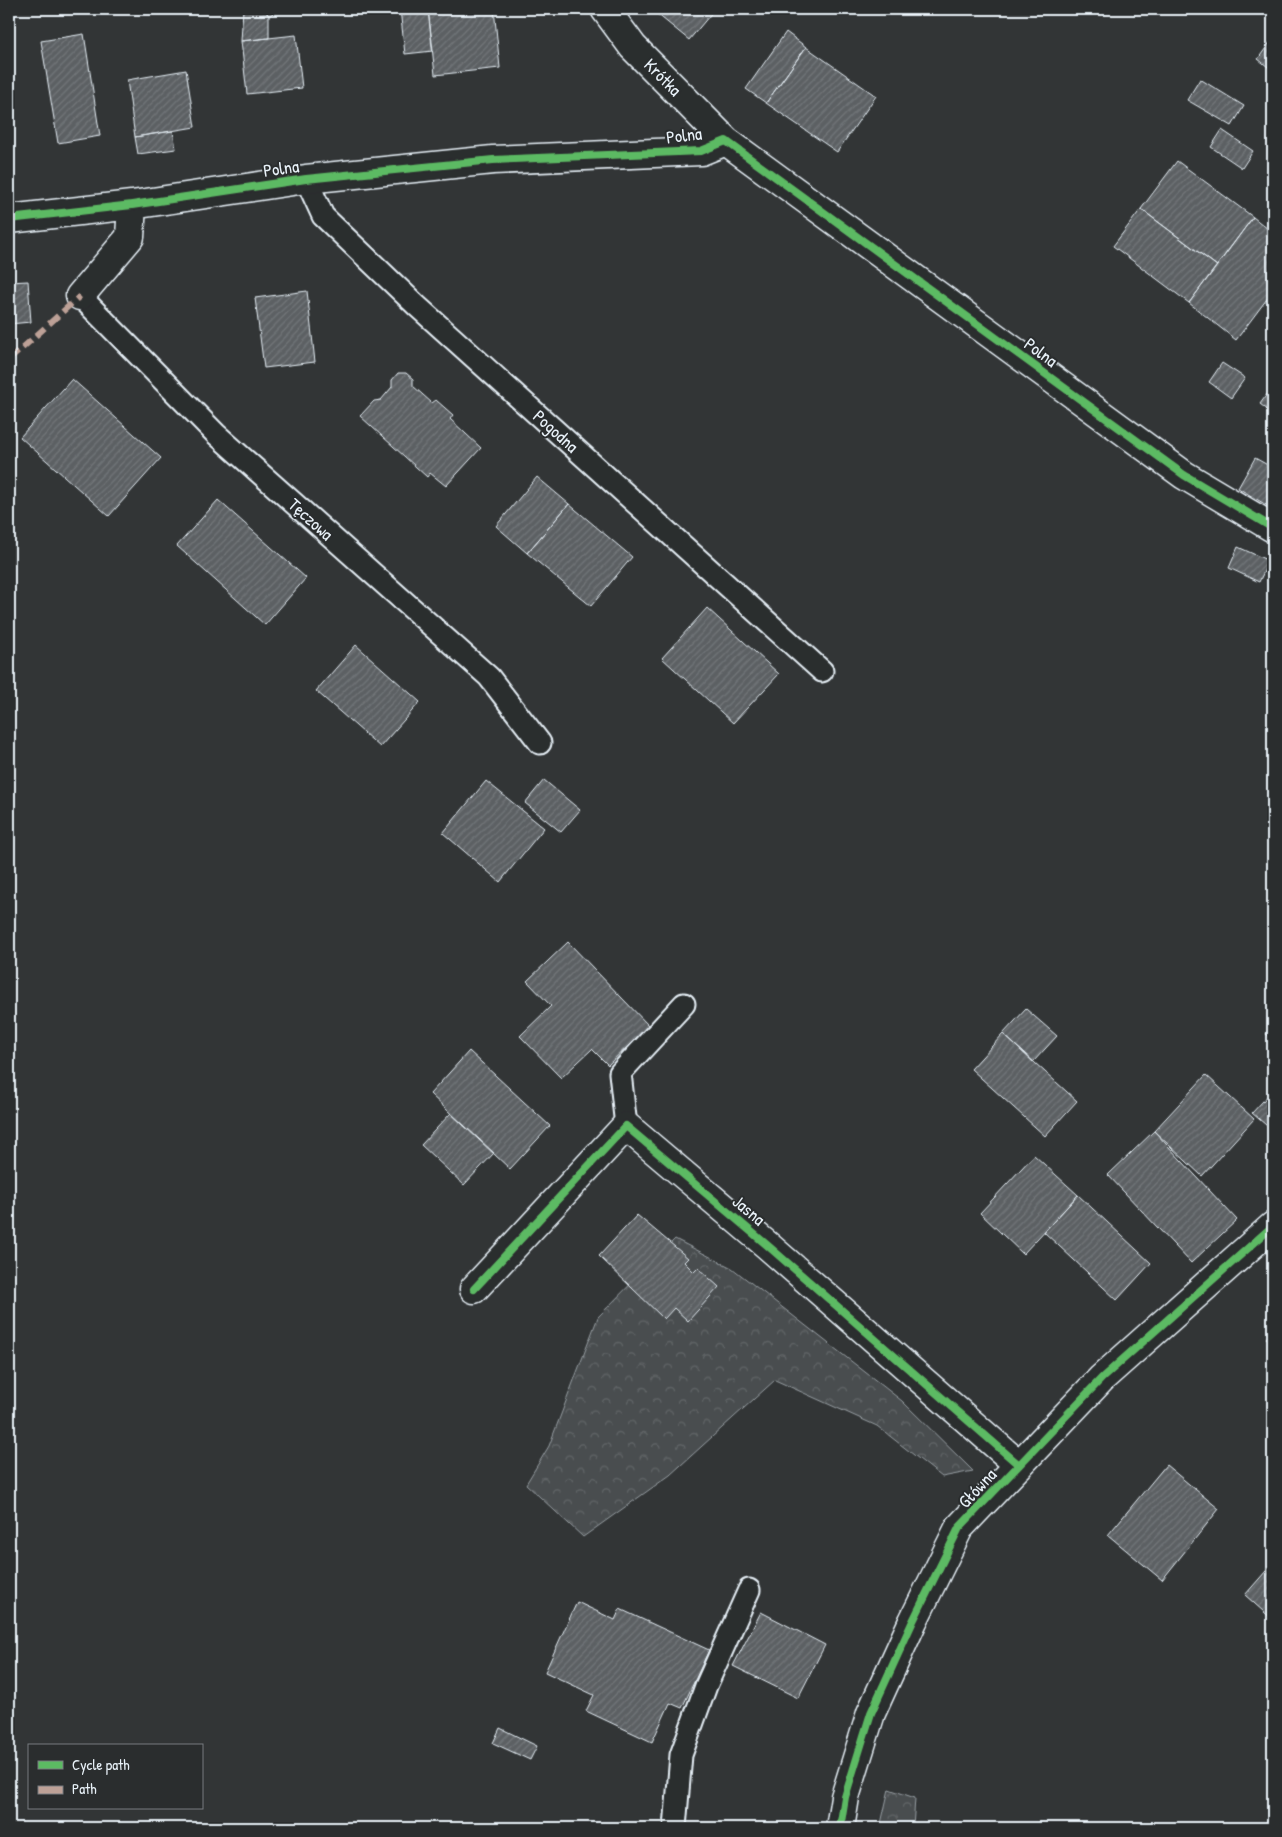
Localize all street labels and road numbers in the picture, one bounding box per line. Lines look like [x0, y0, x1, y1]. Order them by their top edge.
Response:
street label: Krótka [638, 52, 688, 102]
street label: Polna [665, 120, 703, 150]
street label: Polna [261, 153, 301, 183]
street label: Polna [1019, 331, 1063, 373]
street label: Pogodna [528, 404, 584, 458]
street label: Tęczowa [283, 492, 339, 546]
street label: Jasna [727, 1189, 771, 1231]
street label: Główna [952, 1463, 1002, 1513]

